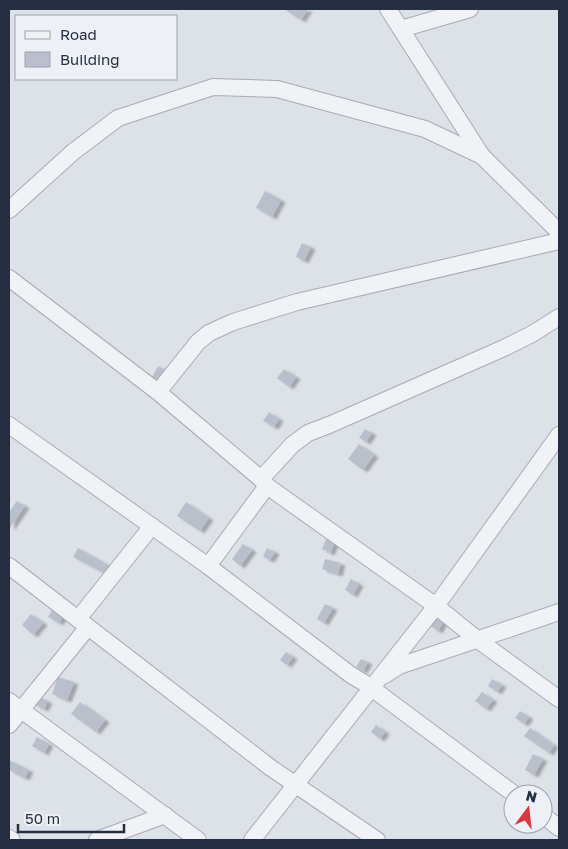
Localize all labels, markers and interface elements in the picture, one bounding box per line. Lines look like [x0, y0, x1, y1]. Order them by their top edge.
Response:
legend [15, 15, 178, 80]
text: Road [60, 25, 97, 43]
text: Building [60, 50, 120, 68]
north arrow [503, 784, 553, 834]
text: N [524, 786, 539, 806]
scale bar [18, 802, 124, 834]
text: 50 m [25, 809, 60, 827]

